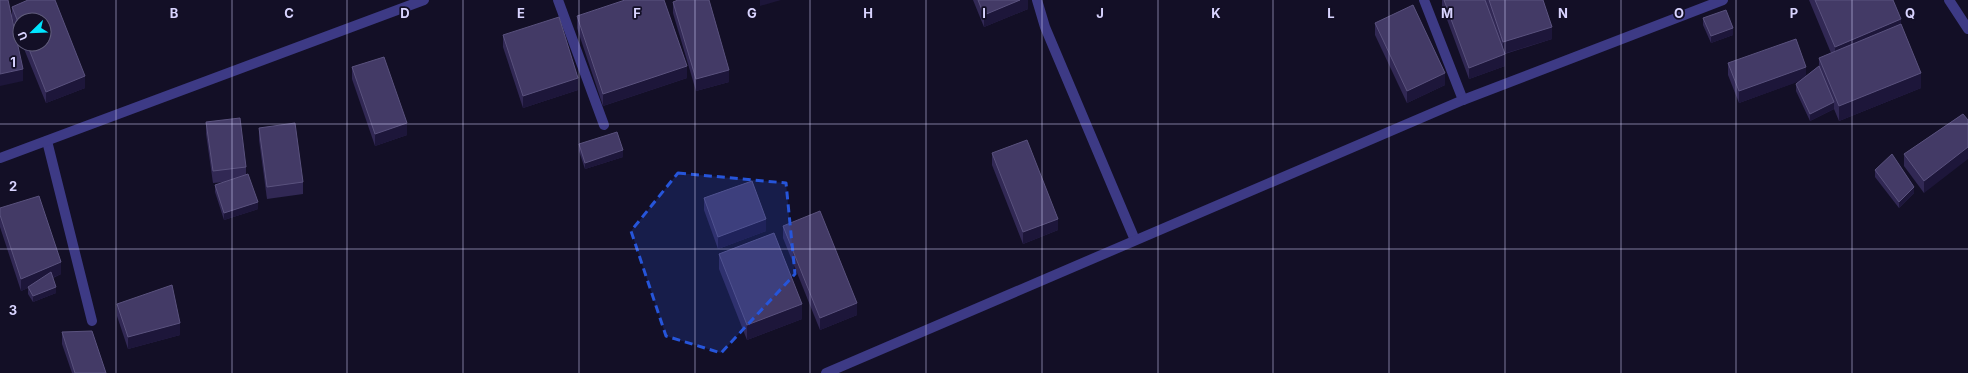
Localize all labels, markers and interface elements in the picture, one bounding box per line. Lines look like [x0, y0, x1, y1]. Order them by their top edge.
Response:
text: B [170, 5, 179, 21]
text: C [284, 5, 294, 21]
text: D [400, 5, 410, 21]
text: E [517, 5, 525, 21]
text: F [633, 5, 641, 21]
text: G [747, 5, 757, 21]
text: H [863, 5, 873, 21]
text: I [982, 5, 986, 21]
text: J [1096, 5, 1104, 21]
text: K [1211, 5, 1221, 21]
text: L [1327, 5, 1335, 21]
text: M [1441, 5, 1453, 21]
text: N [1558, 5, 1568, 21]
text: O [1674, 5, 1684, 21]
text: P [1790, 5, 1798, 21]
text: Q [1905, 5, 1915, 21]
north arrow [12, 12, 52, 52]
text: U [15, 29, 31, 42]
text: 1 [10, 54, 16, 70]
text: 2 [9, 178, 17, 194]
text: 3 [9, 302, 17, 318]

